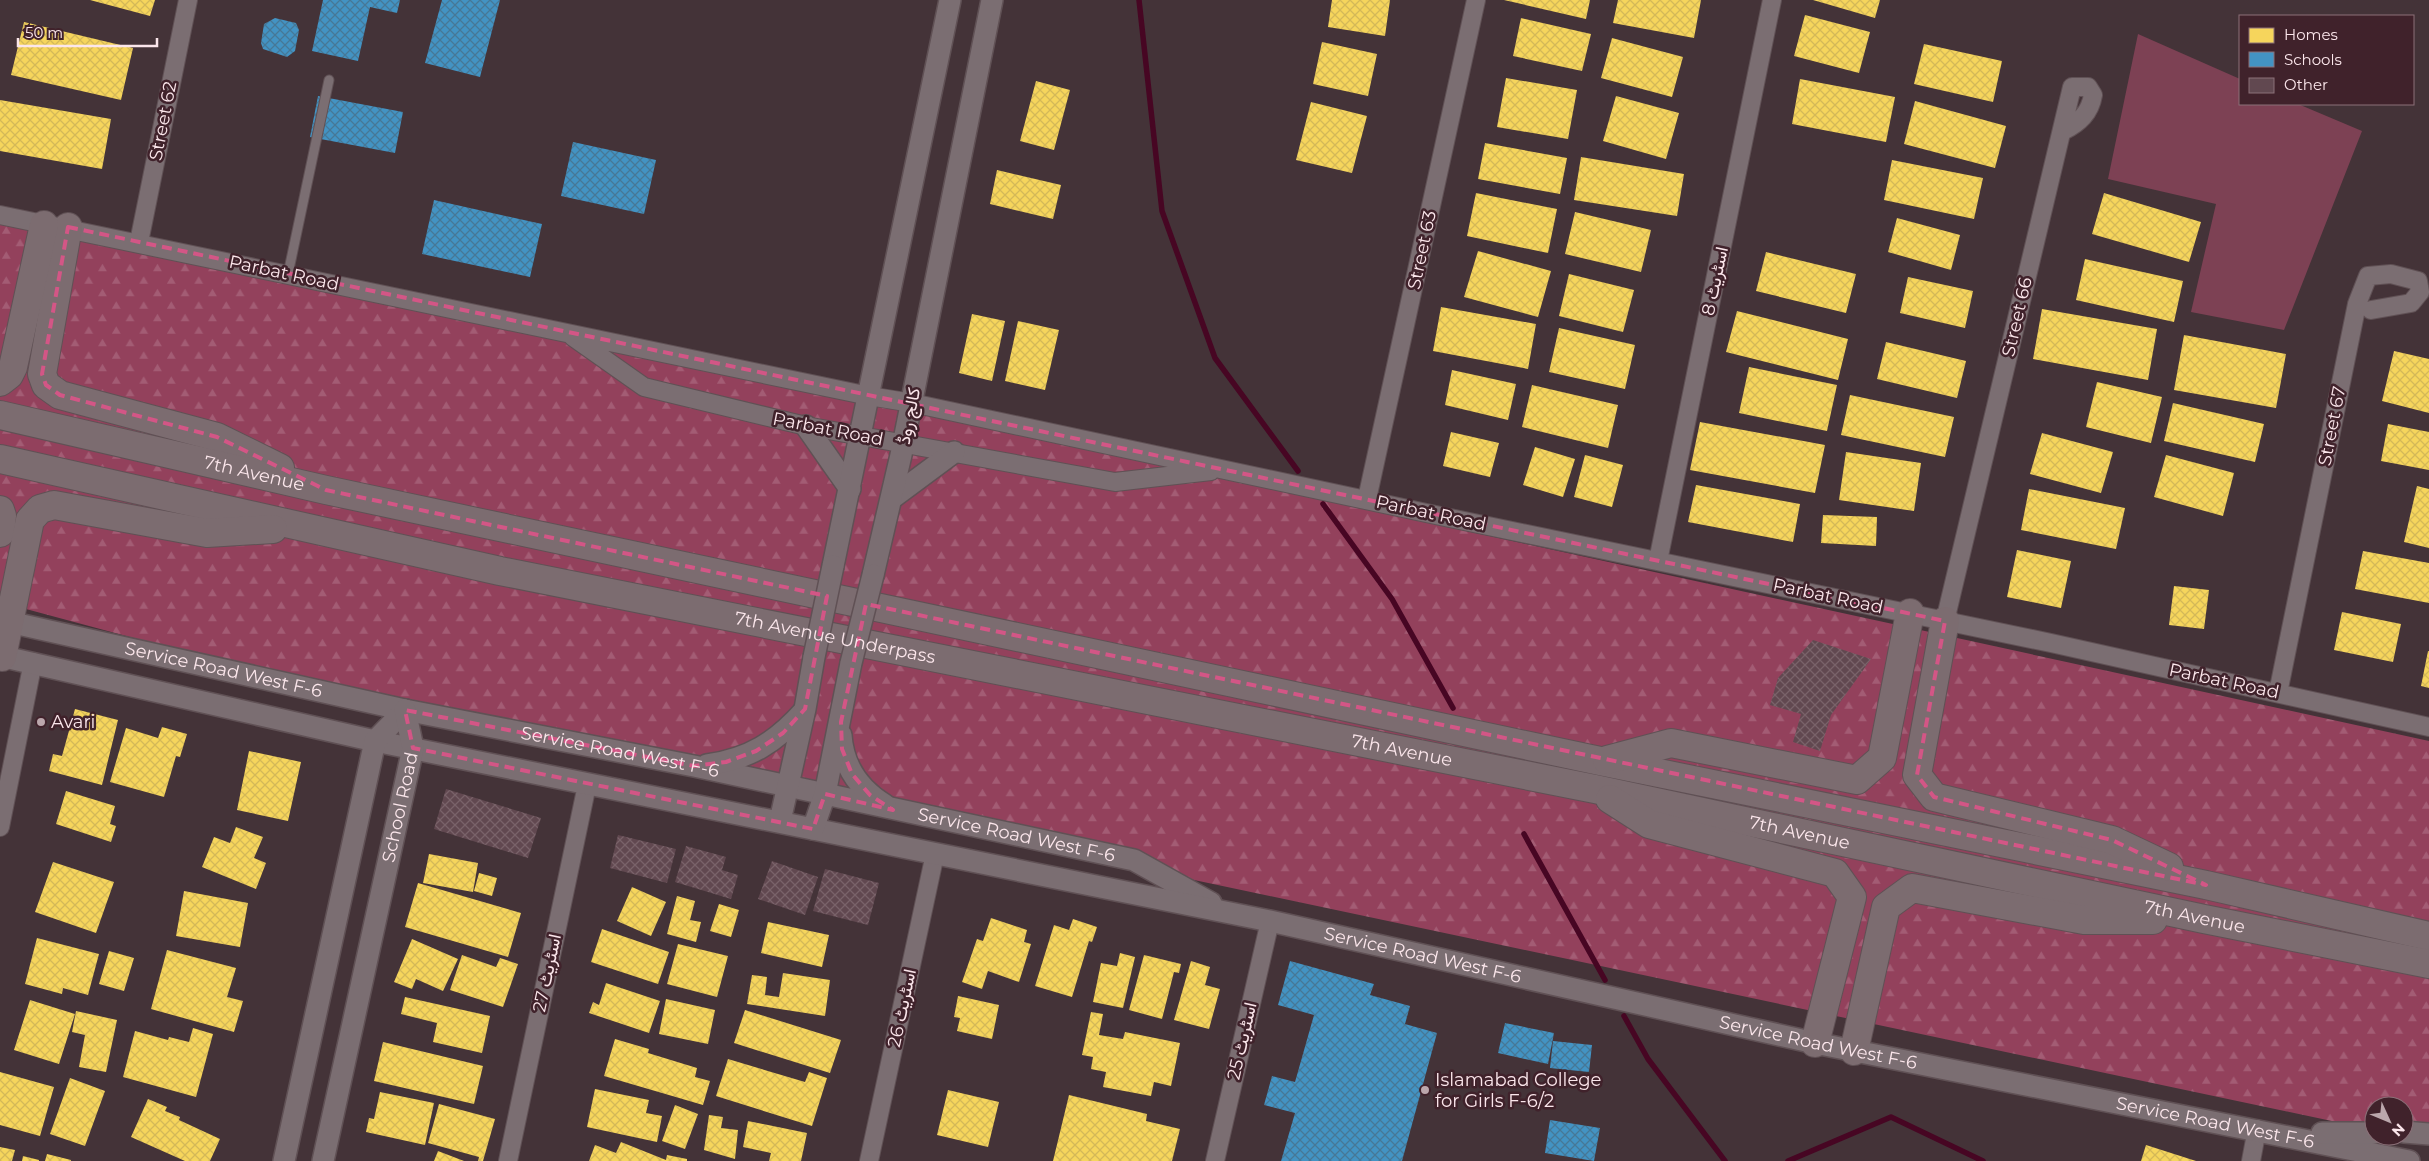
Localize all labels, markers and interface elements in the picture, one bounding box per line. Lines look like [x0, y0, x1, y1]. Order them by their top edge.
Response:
scale bar [18, 15, 156, 47]
legend [2239, 15, 2414, 105]
text: 50 m [25, 23, 63, 42]
text: Homes [2284, 25, 2338, 44]
text: Schools [2284, 50, 2342, 69]
text: Other [2284, 75, 2328, 94]
street label: Street 62 [145, 79, 181, 163]
street label: Street 63 [1403, 208, 1441, 292]
street label: اسٹریٹ 8 [1697, 245, 1733, 317]
street label: Parbat Road [227, 251, 341, 295]
street label: Street 66 [1997, 275, 2037, 359]
street label: Street 67 [2314, 384, 2350, 468]
street label: کالج روڈ [893, 386, 926, 447]
street label: Parbat Road [771, 407, 885, 451]
street label: 7th Avenue [202, 451, 307, 496]
street label: Parbat Road [1374, 491, 1488, 535]
street label: Parbat Road [1771, 574, 1885, 618]
street label: 7th Avenue Underpass [733, 607, 938, 668]
street label: Service Road West F-6 [123, 637, 324, 702]
street label: Parbat Road [2167, 659, 2281, 703]
place label: Avari [51, 711, 95, 733]
marker: Avari [35, 716, 47, 728]
street label: Service Road West F-6 [519, 722, 721, 782]
street label: 7th Avenue [1349, 730, 1454, 771]
street label: School Road [377, 750, 423, 865]
street label: Service Road West F-6 [916, 803, 1117, 867]
street label: 7th Avenue [1747, 811, 1852, 854]
street label: 7th Avenue [2142, 896, 2247, 938]
street label: Service Road West F-6 [1322, 922, 1524, 988]
street label: اسٹریٹ 27 [528, 932, 566, 1014]
street label: اسٹریٹ 26 [883, 967, 921, 1049]
street label: اسٹریٹ 25 [1222, 1000, 1262, 1082]
street label: Service Road West F-6 [1717, 1011, 1919, 1074]
place label: Islamabad College for Girls F-6/2 [1435, 1069, 1602, 1112]
marker: Islamabad College for Girls F-6/2 [1419, 1084, 1431, 1096]
street label: Service Road West F-6 [2114, 1092, 2316, 1153]
north arrow [2364, 1096, 2414, 1146]
text: N [2388, 1120, 2409, 1140]

